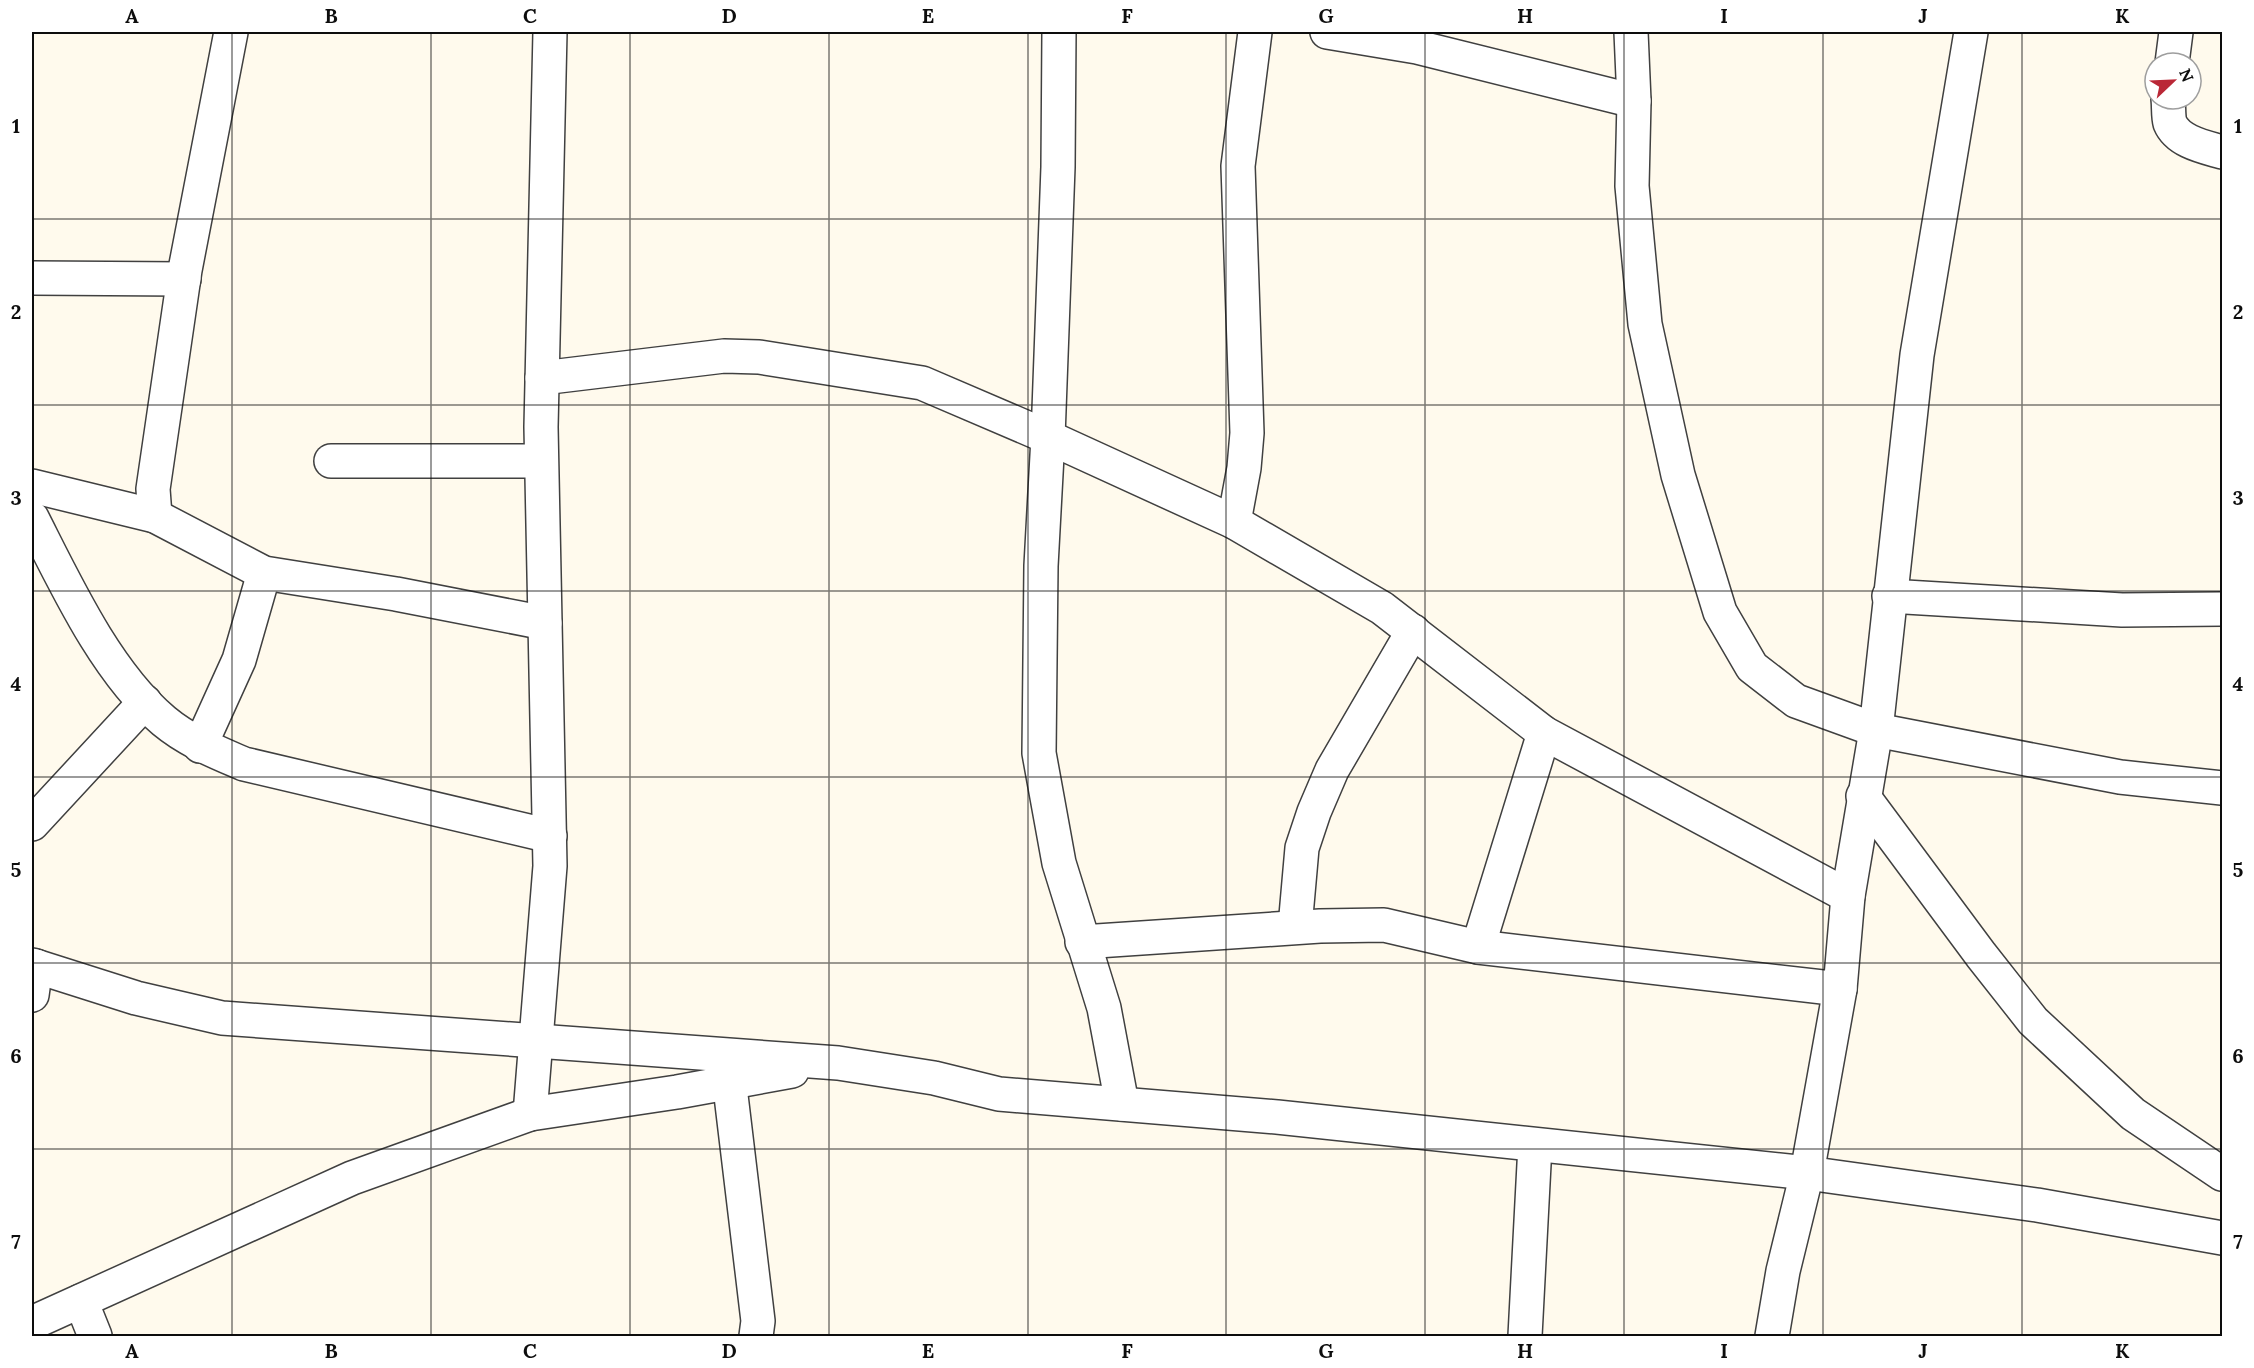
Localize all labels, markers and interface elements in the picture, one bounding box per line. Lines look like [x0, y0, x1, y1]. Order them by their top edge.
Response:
text: A [125, 3, 139, 28]
text: B [324, 3, 338, 28]
text: C [523, 3, 537, 28]
text: D [721, 3, 737, 28]
text: E [922, 3, 934, 28]
text: F [1121, 3, 1133, 28]
text: G [1318, 3, 1334, 28]
text: H [1517, 3, 1533, 28]
text: I [1720, 3, 1728, 28]
text: J [1918, 3, 1928, 28]
text: K [2115, 3, 2130, 28]
north arrow [2143, 51, 2203, 111]
text: N [2175, 66, 2198, 85]
text: 1 [12, 113, 20, 138]
text: 1 [2234, 113, 2242, 138]
text: 2 [11, 299, 21, 324]
text: 2 [2233, 299, 2243, 324]
text: 3 [10, 485, 22, 510]
text: 3 [2232, 485, 2244, 510]
text: 4 [11, 671, 22, 696]
text: 4 [2233, 671, 2244, 696]
text: 5 [11, 857, 22, 882]
text: 5 [2233, 857, 2244, 882]
text: 6 [10, 1043, 22, 1068]
text: 6 [2232, 1043, 2244, 1068]
text: 7 [11, 1229, 21, 1254]
text: 7 [2233, 1229, 2243, 1254]
text: A [125, 1338, 139, 1363]
text: B [324, 1338, 338, 1363]
text: C [523, 1338, 537, 1363]
text: D [721, 1338, 737, 1363]
text: E [922, 1338, 934, 1363]
text: F [1121, 1338, 1133, 1363]
text: G [1318, 1338, 1334, 1363]
text: H [1517, 1338, 1533, 1363]
text: I [1720, 1338, 1728, 1363]
text: J [1918, 1338, 1928, 1363]
text: K [2115, 1338, 2130, 1363]

